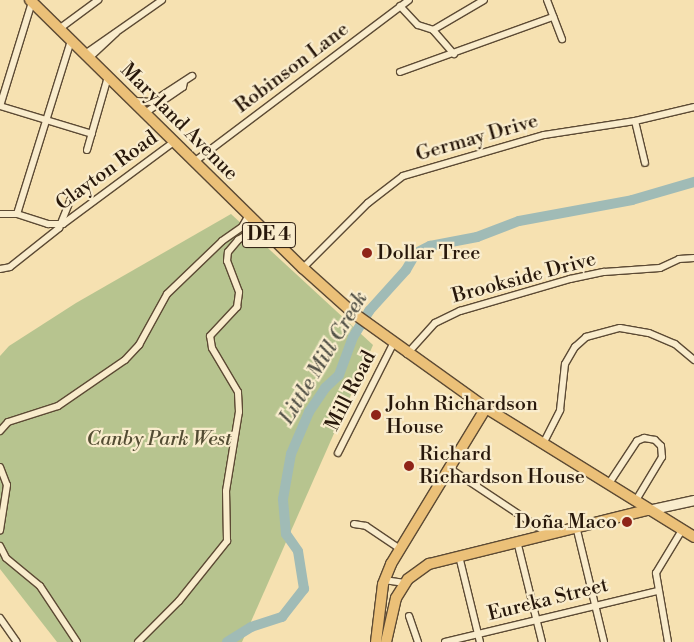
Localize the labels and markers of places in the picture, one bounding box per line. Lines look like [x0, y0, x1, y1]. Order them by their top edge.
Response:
place label: Dollar Tree [377, 241, 480, 265]
marker: Dollar Tree [361, 247, 373, 259]
place label: John Richardson House [386, 392, 538, 439]
marker: John Richardson House [370, 409, 382, 421]
place label: Richard Richardson House [419, 442, 585, 489]
marker: Richard Richardson House [403, 460, 415, 472]
place label: Doña Maco [515, 510, 617, 534]
marker: Doña Maco [621, 516, 633, 528]

